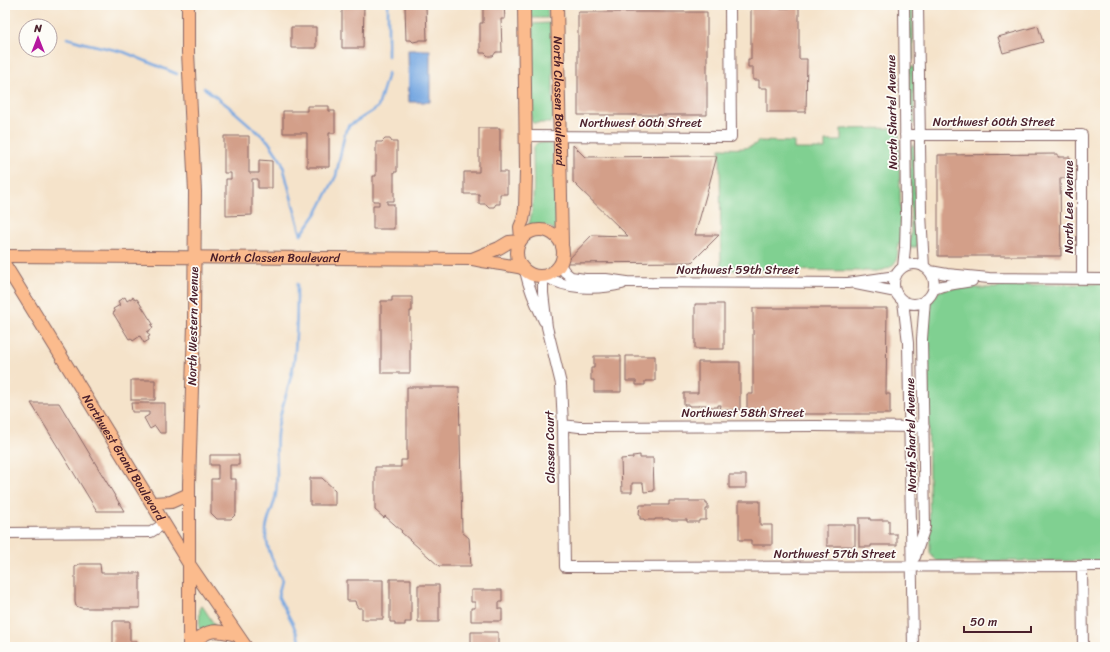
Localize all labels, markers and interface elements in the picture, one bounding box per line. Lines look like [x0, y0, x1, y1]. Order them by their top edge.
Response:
north arrow [18, 18, 58, 58]
text: N [33, 19, 42, 38]
street label: North Classen Boulevard [547, 36, 571, 167]
street label: North Shartel Avenue [880, 54, 904, 170]
street label: Northwest 60th Street [933, 111, 1055, 133]
street label: Northwest 60th Street [580, 112, 702, 134]
street label: North Lee Avenue [1058, 160, 1080, 253]
street label: North Classen Boulevard [210, 246, 341, 269]
street label: Northwest 59th Street [676, 259, 800, 281]
street label: North Western Avenue [181, 266, 205, 386]
street label: North Shartel Avenue [899, 377, 923, 493]
street label: Northwest Grand Boulevard [76, 390, 172, 527]
street label: Northwest 58th Street [682, 402, 804, 424]
street label: Classen Court [538, 409, 562, 484]
street label: Northwest 57th Street [774, 543, 896, 565]
scale bar [964, 608, 1031, 634]
text: 50 m [970, 611, 997, 633]

